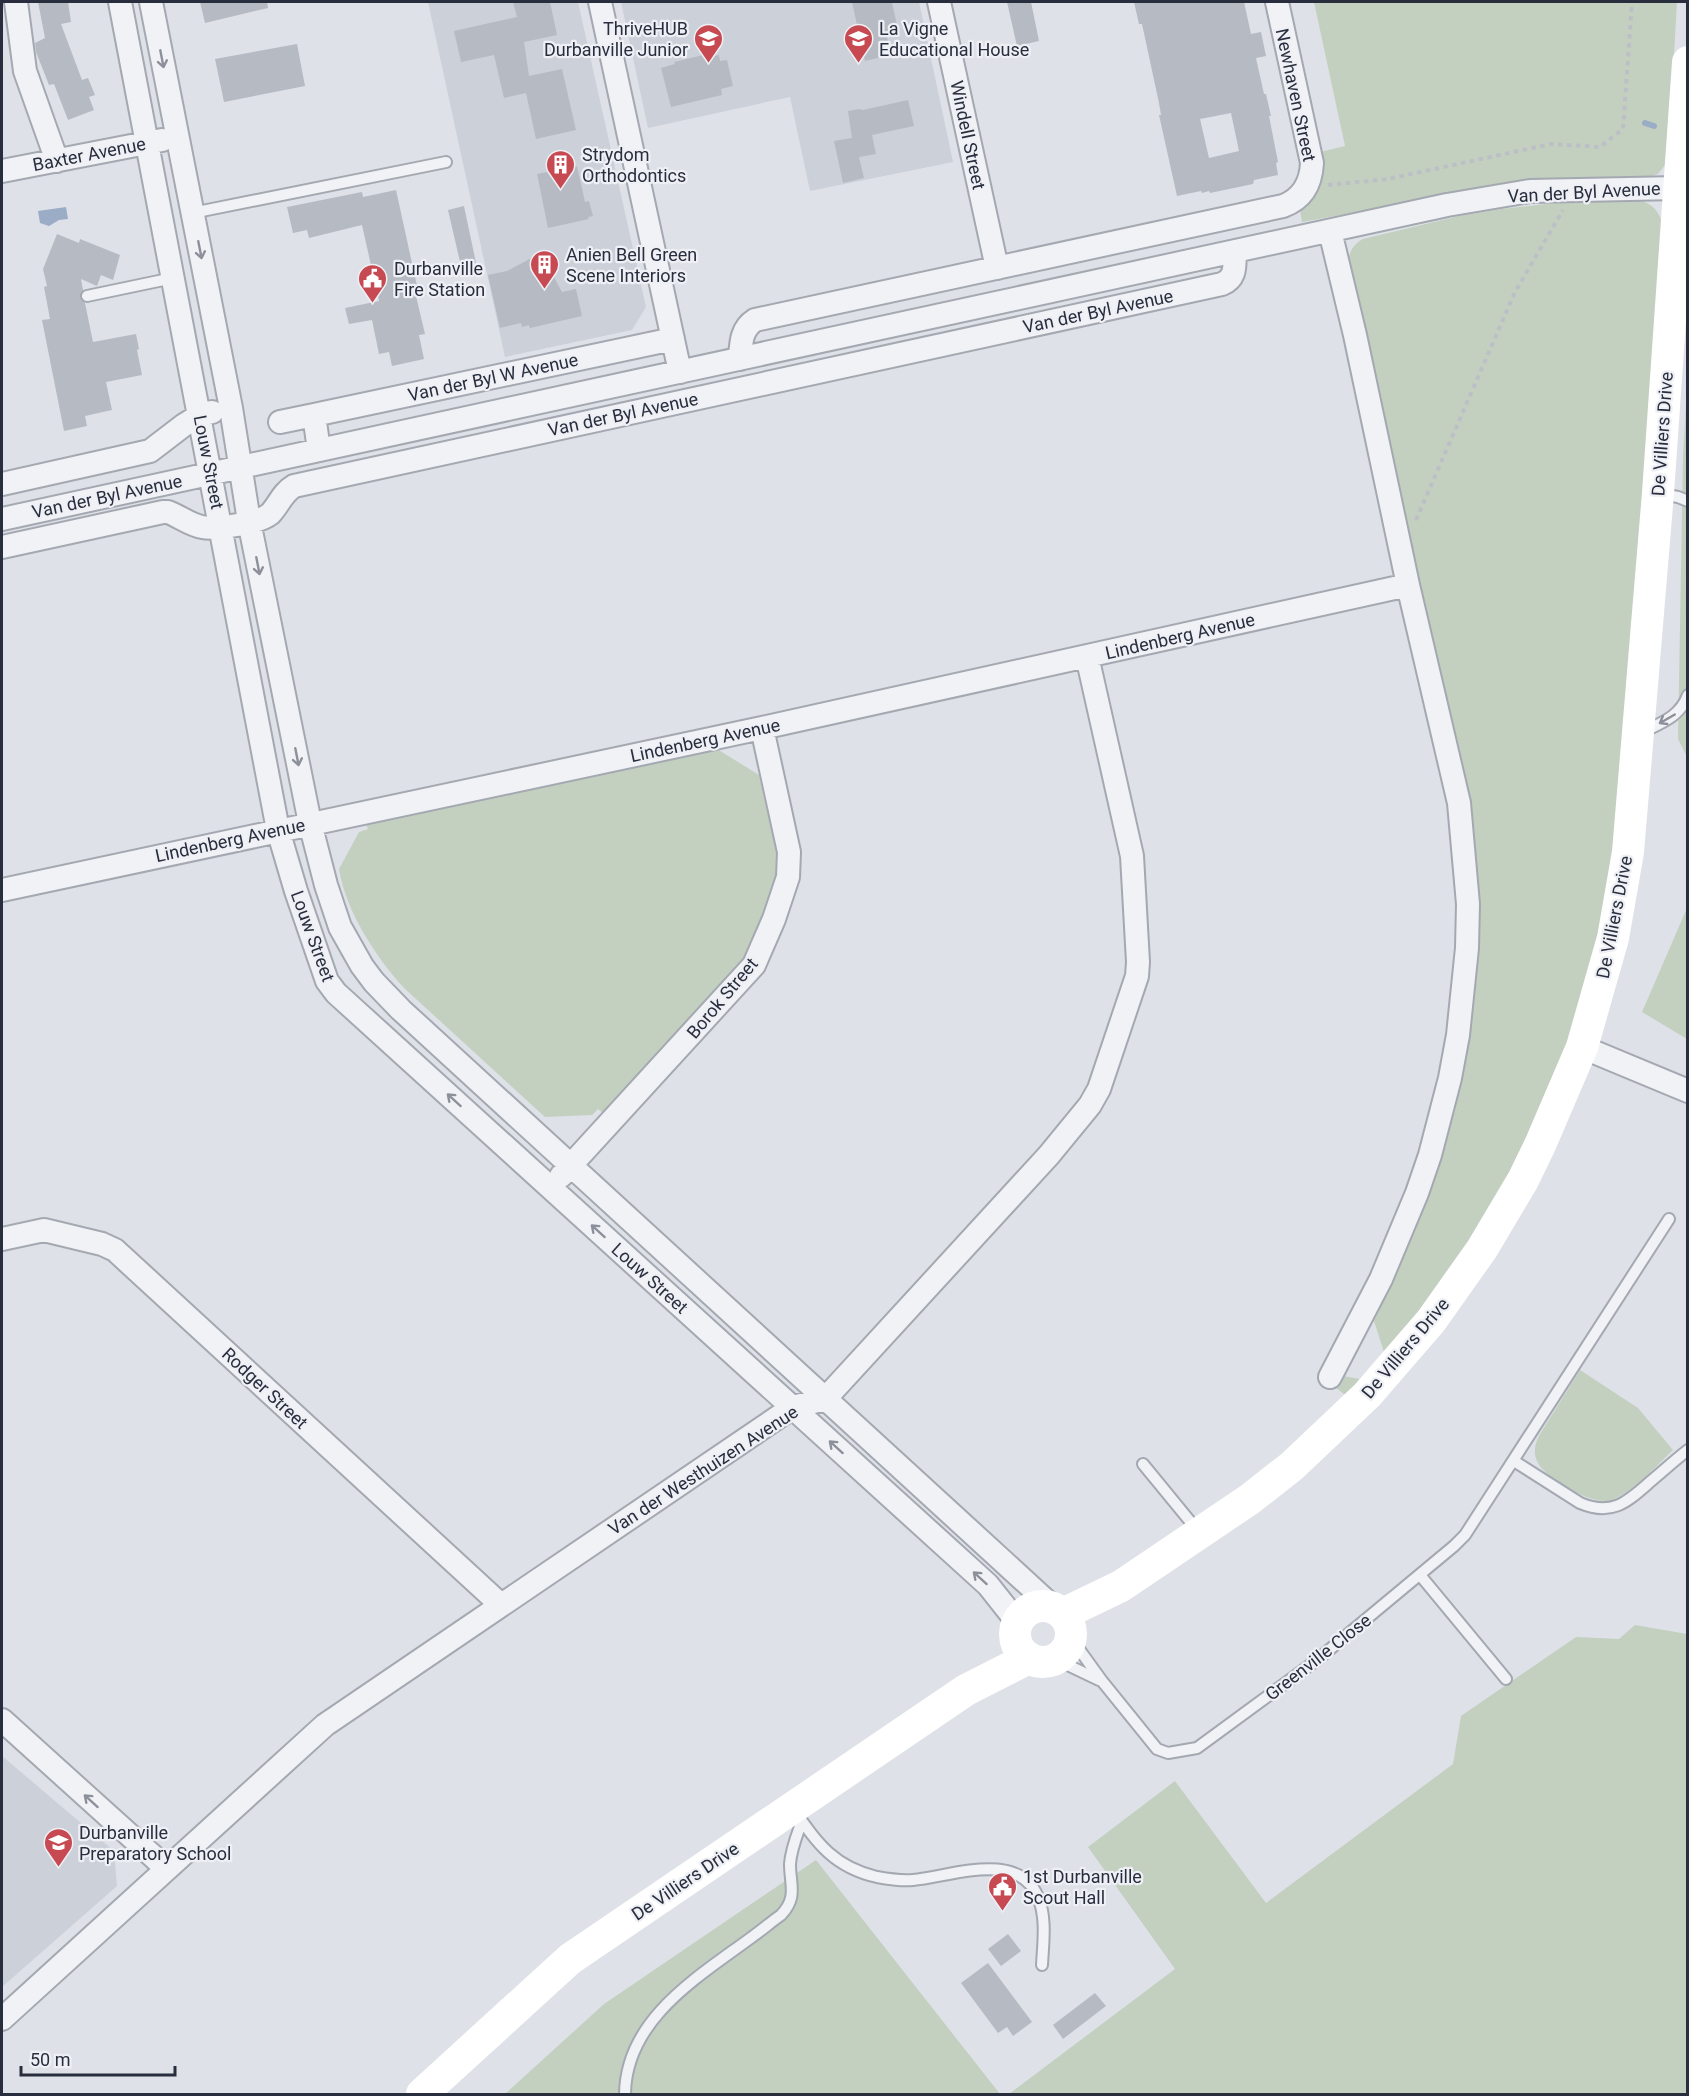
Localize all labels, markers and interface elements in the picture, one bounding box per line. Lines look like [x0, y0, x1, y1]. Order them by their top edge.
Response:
place label: ThriveHUB Durbanville Junior [544, 18, 688, 60]
place label: La Vigne Educational House [879, 18, 1029, 60]
school or university icon: ThriveHUB Durbanville Junior [693, 22, 725, 64]
school or university icon: La Vigne Educational House [842, 22, 874, 64]
street label: Newhaven Street [1272, 27, 1320, 164]
one-way arrow [157, 49, 168, 68]
street label: Windell Street [946, 79, 990, 191]
street label: Baxter Avenue [31, 133, 147, 175]
place label: Strydom Orthodontics [582, 144, 686, 186]
building icon: Strydom Orthodontics [545, 148, 577, 190]
street label: Van der Byl Avenue [1507, 178, 1661, 206]
one-way arrow [195, 240, 206, 260]
place label: Anien Bell Green Scene Interiors [566, 244, 697, 286]
building icon: Anien Bell Green Scene Interiors [529, 248, 561, 290]
place label: Durbanville Fire Station [394, 258, 485, 300]
public building icon: Durbanville Fire Station [357, 262, 389, 304]
street label: Van der Byl Avenue [1021, 285, 1175, 337]
street label: Van der Byl W Avenue [406, 349, 580, 405]
street label: De Villiers Drive [1647, 371, 1677, 497]
street label: Van der Byl Avenue [546, 388, 700, 440]
street label: Louw Street [190, 413, 228, 511]
street label: Van der Byl Avenue [30, 470, 184, 522]
one-way arrow [253, 556, 264, 575]
street label: Lindenberg Avenue [1103, 609, 1257, 663]
street label: Lindenberg Avenue [628, 714, 782, 766]
one-way arrow [1659, 714, 1676, 726]
one-way arrow [292, 747, 303, 766]
street label: Lindenberg Avenue [153, 814, 307, 866]
street label: De Villiers Drive [1592, 854, 1636, 980]
street label: Louw Street [287, 888, 339, 984]
street label: Borok Street [682, 953, 762, 1043]
one-way arrow [446, 1093, 461, 1107]
one-way arrow [591, 1224, 606, 1238]
street label: Louw Street [608, 1238, 693, 1318]
street label: De Villiers Drive [1357, 1294, 1453, 1402]
street label: Rodger Street [218, 1343, 312, 1433]
street label: Van der Westhuizen Avenue [604, 1401, 802, 1539]
one-way arrow [829, 1440, 844, 1454]
one-way arrow [973, 1571, 988, 1585]
street label: Greenville Close [1261, 1609, 1375, 1705]
one-way arrow [84, 1794, 99, 1808]
place label: Durbanville Preparatory School [79, 1822, 231, 1864]
school or university icon: Durbanville Preparatory School [42, 1826, 74, 1868]
street label: De Villiers Drive [627, 1837, 743, 1925]
place label: 1st Durbanville Scout Hall [1023, 1866, 1142, 1908]
public building icon: 1st Durbanville Scout Hall [986, 1870, 1018, 1912]
scale bar [21, 2039, 176, 2077]
text: 50 m [30, 2049, 70, 2070]

